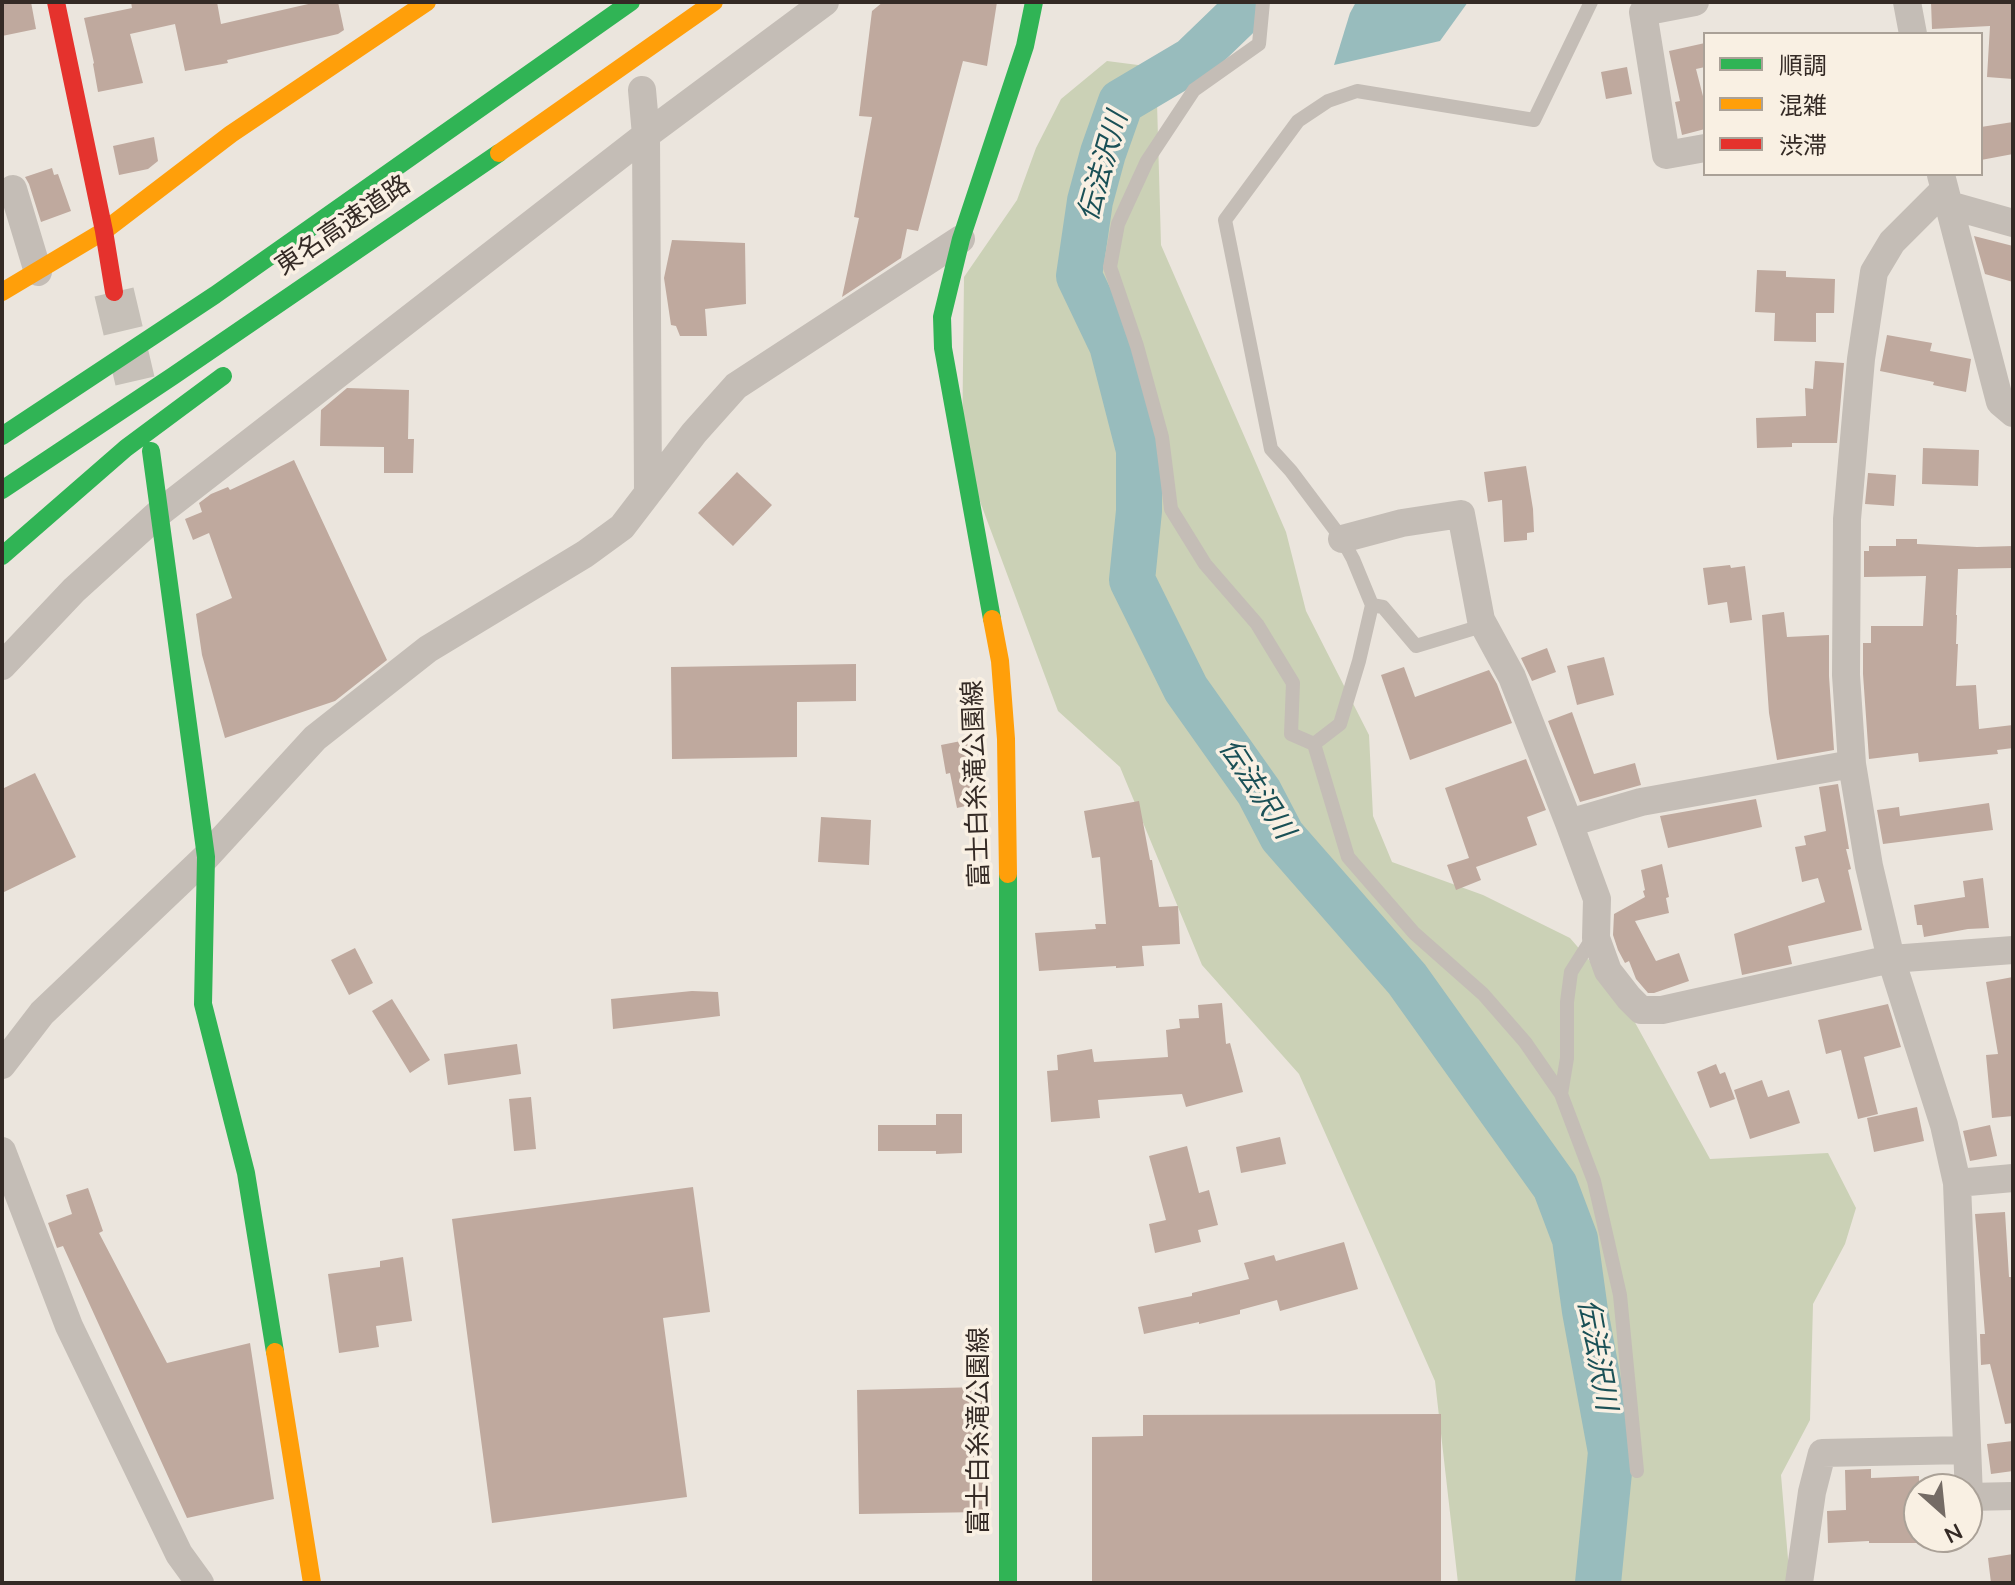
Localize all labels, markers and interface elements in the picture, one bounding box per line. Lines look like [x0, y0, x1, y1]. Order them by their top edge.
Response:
legend [1703, 32, 1983, 176]
text: 順調 [1779, 50, 1827, 82]
text: 混雑 [1779, 90, 1827, 122]
water label: 伝法沢川 [1073, 109, 1137, 225]
text: 渋滞 [1779, 130, 1827, 162]
street label: 東名高速道路 [271, 170, 417, 284]
street label: 富士白糸滝公園線 [959, 680, 997, 888]
water label: 伝法沢川 [1210, 734, 1300, 846]
water label: 伝法沢川 [1569, 1297, 1621, 1413]
street label: 富士白糸滝公園線 [965, 1327, 997, 1535]
north arrow [1903, 1473, 1983, 1553]
text: N [1939, 1515, 1967, 1550]

